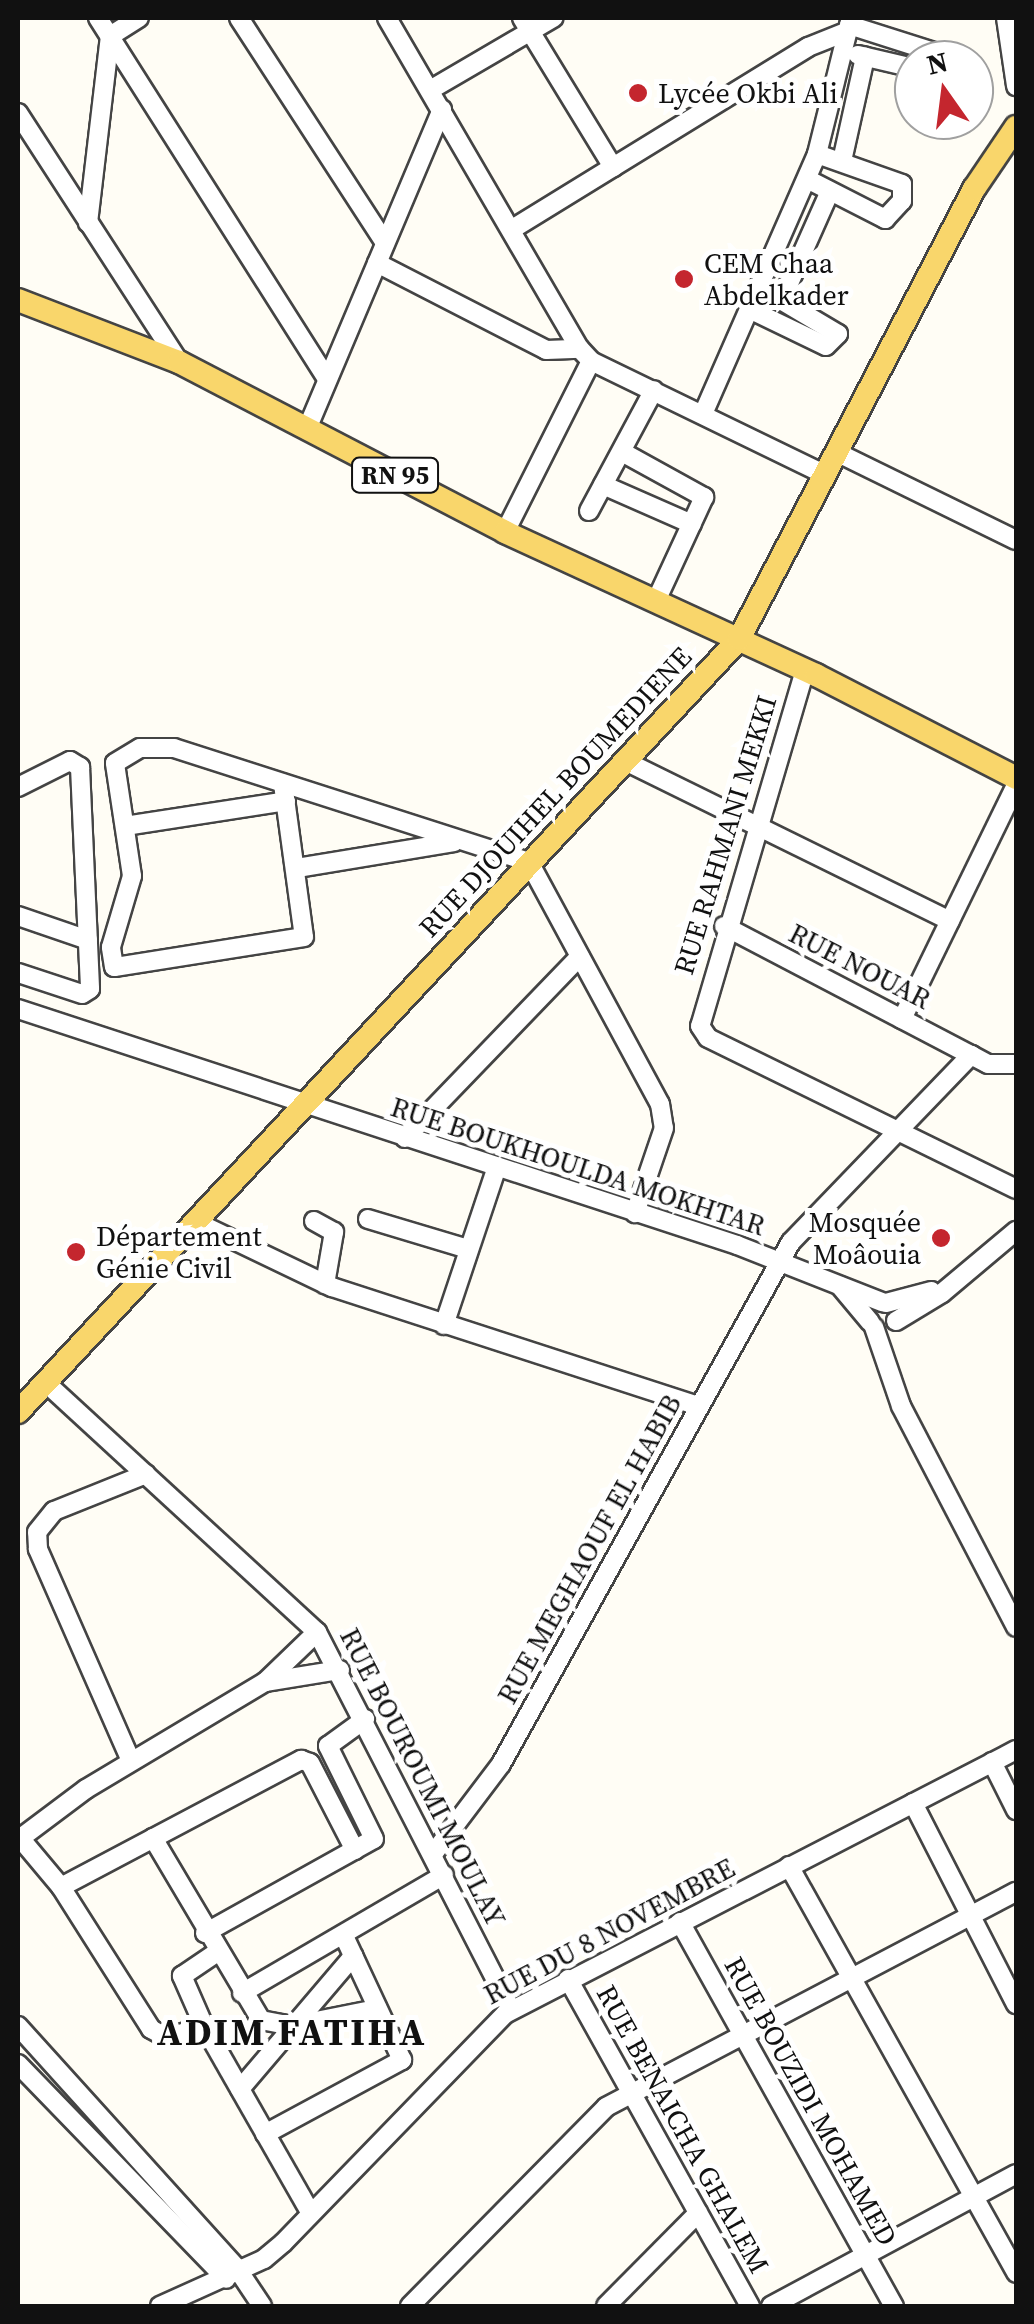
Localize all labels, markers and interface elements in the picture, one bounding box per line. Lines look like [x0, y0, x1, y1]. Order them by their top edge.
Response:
north arrow [894, 40, 994, 140]
text: N [923, 42, 952, 84]
place label: Lycée Okbi Ali [658, 76, 838, 110]
marker: Lycée Okbi Ali [627, 82, 649, 104]
place label: CEM Chaa Abdelkader [704, 246, 849, 312]
marker: CEM Chaa Abdelkader [673, 268, 695, 290]
road number: RN 95 [350, 455, 440, 495]
street label: RUE DJOUIHEL BOUMEDIENE [412, 640, 698, 944]
street label: RUE RAHMANI MEKKI [667, 691, 783, 979]
street label: RUE NOUAR [784, 916, 936, 1016]
street label: RUE BOUKHOULDA MOKHTAR [387, 1090, 769, 1242]
place label: Mosquée Moâouia [809, 1205, 921, 1271]
place label: Département Génie Civil [96, 1219, 262, 1285]
marker: Mosquée Moâouia [930, 1227, 952, 1249]
marker: Département Génie Civil [65, 1241, 87, 1263]
street label: RUE MEGHAOUF EL HABIB [490, 1389, 688, 1709]
street label: RUE BOUROUMI MOULAY [333, 1622, 513, 1932]
street label: RUE DU 8 NOVEMBRE [478, 1851, 740, 2011]
street label: RUE BOUZIDI MOHAMED [718, 1951, 904, 2251]
street label: RUE BENAICHA GHALEM [590, 1979, 776, 2279]
district label: ADIM FATIHA [157, 2010, 427, 2056]

